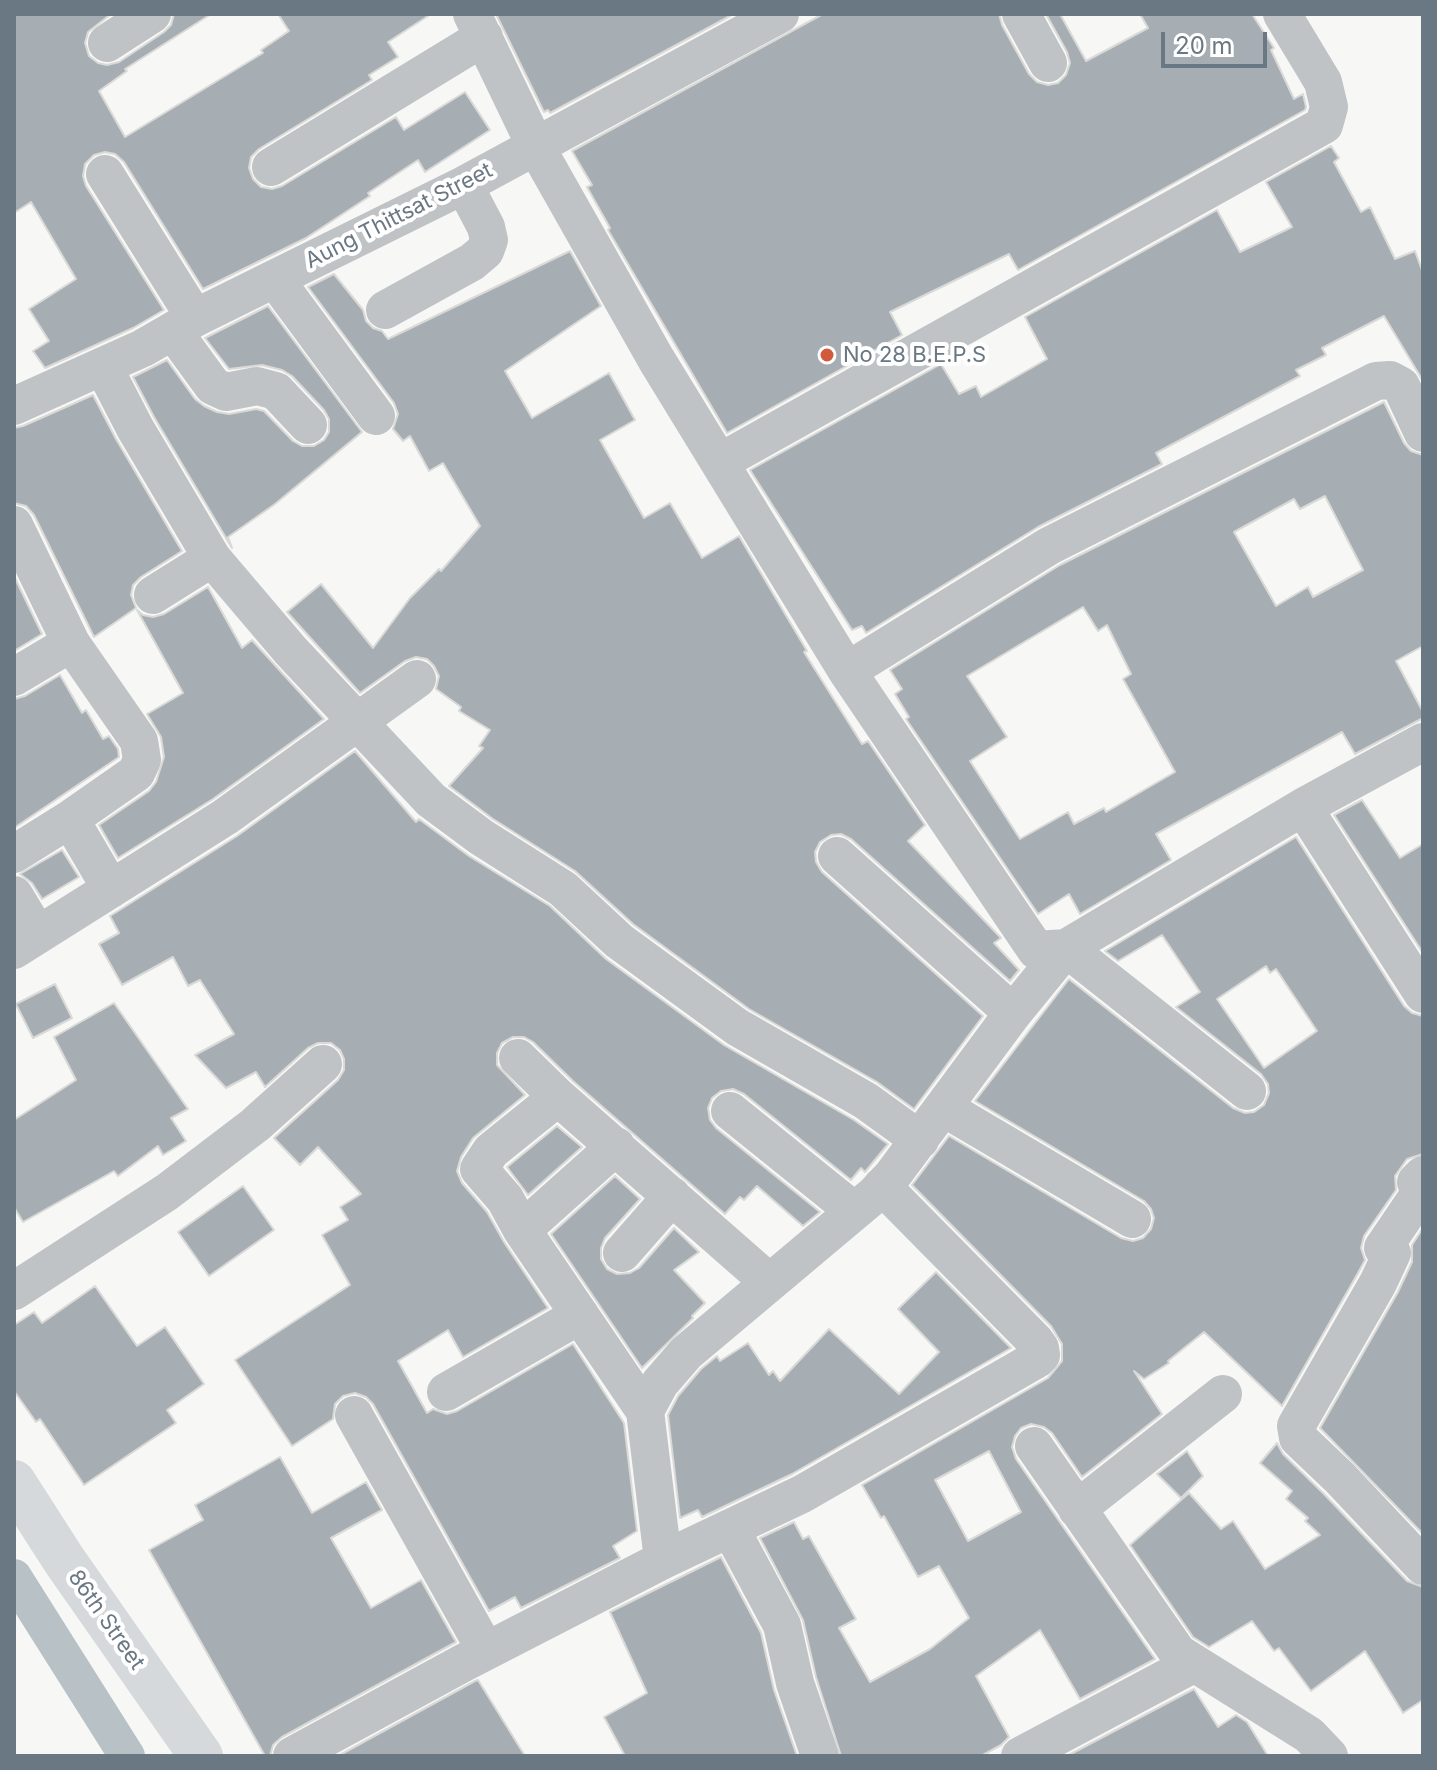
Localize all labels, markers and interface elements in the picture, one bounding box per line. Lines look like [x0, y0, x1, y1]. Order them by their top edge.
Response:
scale bar [1165, 16, 1271, 66]
text: 20 m [1175, 31, 1233, 60]
street label: Aung Thittsat Street [301, 157, 497, 275]
place label: No 28 B.E.P.S [843, 342, 986, 368]
marker: No 28 B.E.P.S [818, 346, 836, 364]
street label: 86th Street [62, 1565, 150, 1675]

